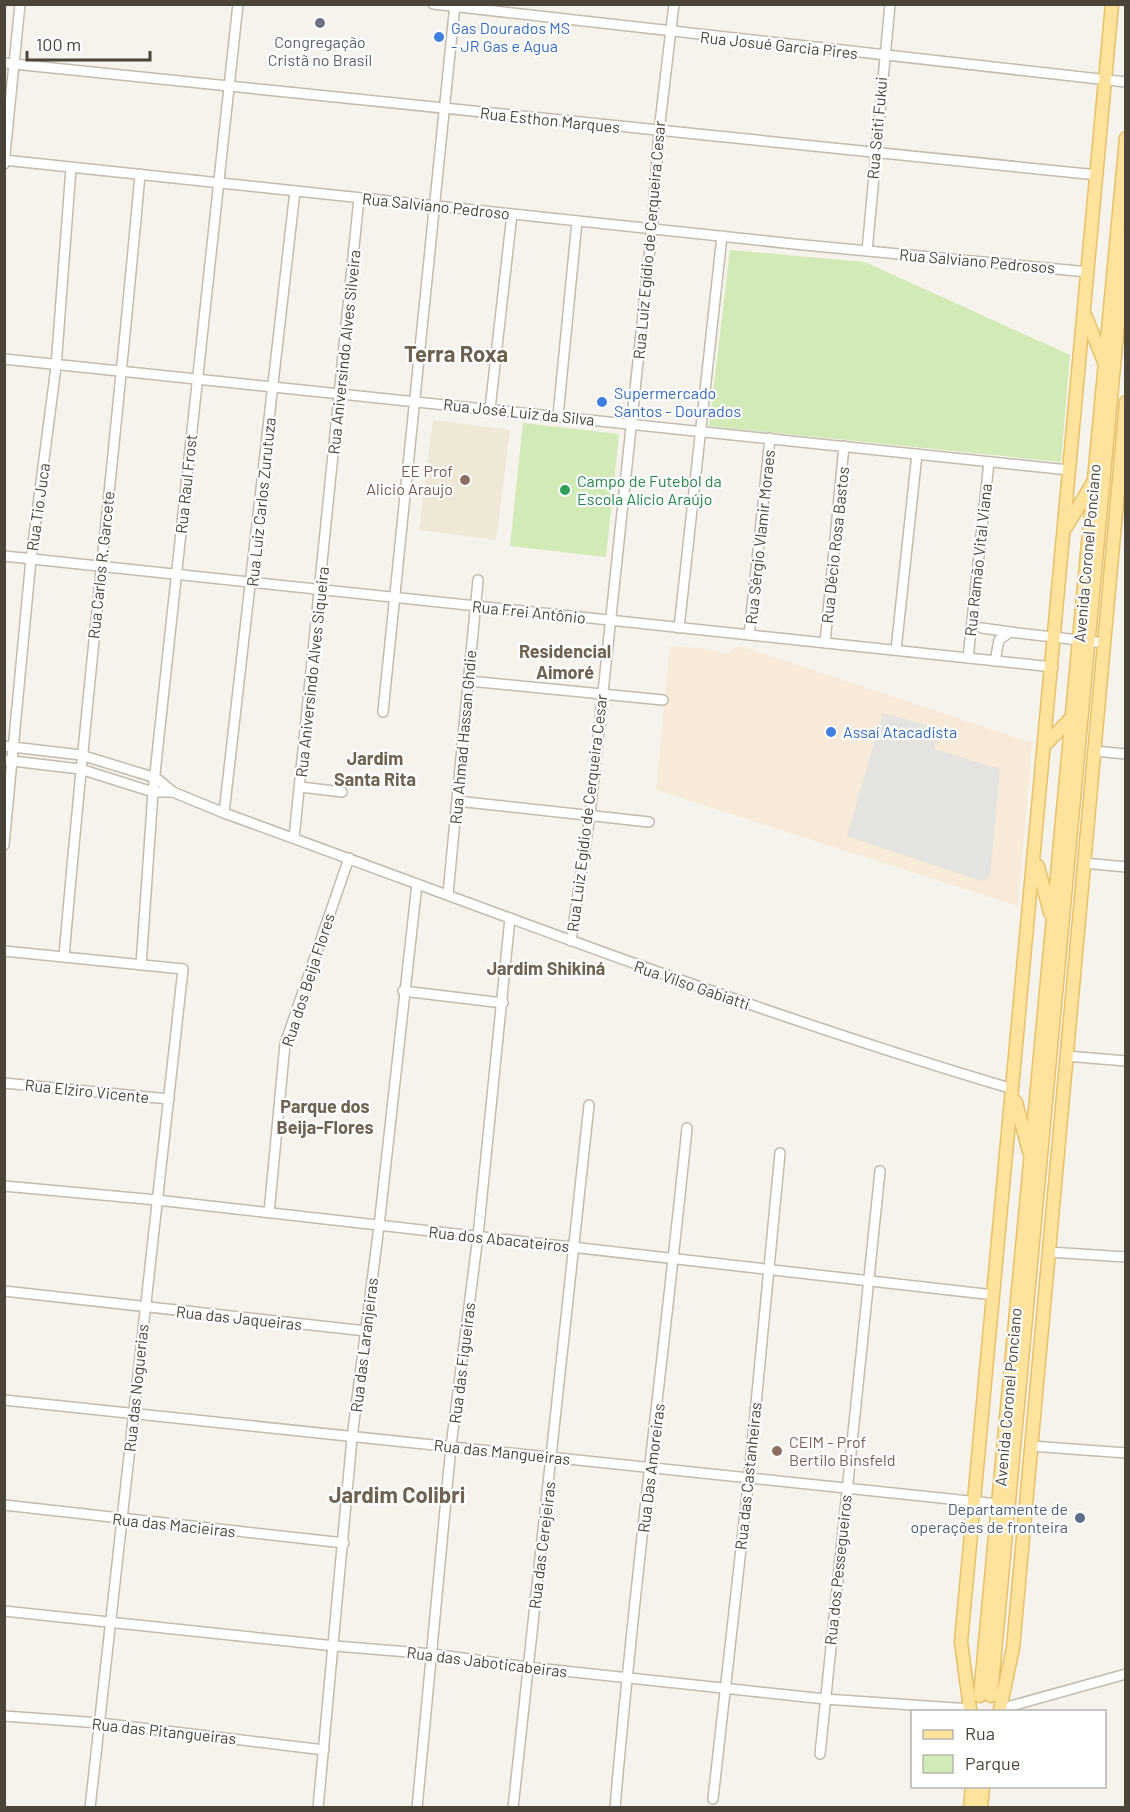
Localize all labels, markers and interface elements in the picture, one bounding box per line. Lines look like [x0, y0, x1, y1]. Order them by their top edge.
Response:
marker: Congregação Cristã no Brasil [313, 16, 327, 30]
place label: Gas Dourados MS - JR Gas e Agua [451, 18, 570, 55]
scale bar [27, 24, 150, 62]
street label: Rua Josué Garcia Pires [699, 27, 859, 62]
marker: Gas Dourados MS - JR Gas e Agua [432, 30, 446, 44]
place label: Congregação Cristã no Brasil [268, 32, 372, 69]
text: 100 m [36, 33, 81, 55]
street label: Rua Seiti Fukui [863, 76, 890, 180]
street label: Rua Esthon Marques [479, 103, 621, 136]
street label: Rua Luiz Egídio de Cerqueira Cesar [629, 120, 668, 360]
street label: Rua Salviano Pedroso [361, 188, 511, 223]
street label: Rua Salviano Pedrosos [898, 244, 1056, 277]
street label: Rua Aniversindo Alves Silveira [323, 249, 364, 455]
district label: Terra Roxa [404, 340, 508, 366]
place label: Supermercado Santos - Dourados [614, 383, 741, 420]
street label: Rua José Luiz da Silva [442, 394, 596, 429]
marker: Supermercado Santos - Dourados [595, 395, 609, 409]
street label: Rua Luiz Carlos Zurutuza [242, 416, 279, 588]
street label: Rua Raul Frost [171, 433, 200, 535]
street label: Rua Sérgio Vlamir Moraes [741, 449, 778, 625]
place label: EE Prof Alicio Araujo [366, 461, 453, 498]
street label: Rua Tio Juca [22, 462, 53, 552]
street label: Avenida Coronel Ponciano [1069, 463, 1104, 643]
street label: Rua Décio Rosa Bastos [817, 465, 852, 624]
place label: Campo de Futebol da Escola Alício Araújo [577, 471, 722, 508]
marker: EE Prof Alicio Araujo [458, 473, 472, 487]
street label: Rua Ramão Vital Viana [960, 482, 995, 637]
marker: Campo de Futebol da Escola Alício Araújo [558, 483, 572, 497]
street label: Rua Carlos R. Garcete [83, 490, 118, 640]
street label: Rua Aniversindo Alves Siqueira [291, 565, 332, 778]
street label: Rua Frei Antônio [471, 596, 587, 627]
district label: Residencial Aimoré [519, 640, 611, 683]
street label: Rua Ahmad Hassan Ghdie [445, 649, 480, 825]
street label: Rua Luiz Egídio de Cerqueira Cesar [562, 693, 611, 933]
place label: Assaí Atacadista [843, 722, 957, 741]
marker: Assaí Atacadista [824, 725, 838, 739]
district label: Jardim Santa Rita [334, 747, 416, 790]
street label: Rua dos Beija Flores [277, 911, 338, 1049]
street label: Rua Vilso Gabiatti [632, 956, 752, 1013]
district label: Jardim Shikiná [487, 957, 605, 979]
street label: Rua Elziro Vicente [24, 1075, 150, 1106]
district label: Parque dos Beija-Flores [277, 1095, 373, 1138]
street label: Rua dos Abacateiros [428, 1222, 570, 1255]
street label: Rua das Laranjeiras [346, 1276, 381, 1413]
street label: Rua das Jaqueiras [175, 1301, 303, 1334]
street label: Rua das Figueiras [445, 1301, 478, 1425]
street label: Avenida Coronel Ponciano [990, 1307, 1025, 1487]
street label: Rua das Noguerias [119, 1323, 152, 1453]
street label: Rua das Castanheiras [730, 1401, 765, 1551]
street label: Rua Das Amoreiras [633, 1402, 668, 1534]
place label: CEIM - Prof Bertilo Binsfeld [789, 1432, 895, 1469]
street label: Rua das Mangueiras [433, 1435, 571, 1468]
marker: CEIM - Prof Bertilo Binsfeld [770, 1444, 784, 1458]
street label: Rua das Cerejeiras [524, 1480, 559, 1610]
district label: Jardim Colibri [329, 1481, 465, 1507]
street label: Rua dos Pessegueiros [820, 1494, 855, 1646]
place label: Departamente de operações de fronteira [911, 1499, 1068, 1536]
street label: Rua das Macieiras [111, 1509, 237, 1540]
marker: Departamente de operações de fronteira [1073, 1511, 1087, 1525]
street label: Rua das Jaboticabeiras [406, 1642, 568, 1681]
legend [911, 1710, 1106, 1788]
street label: Rua das Pitangueiras [91, 1713, 237, 1748]
text: Rua [965, 1722, 995, 1744]
text: Parque [965, 1752, 1020, 1774]

